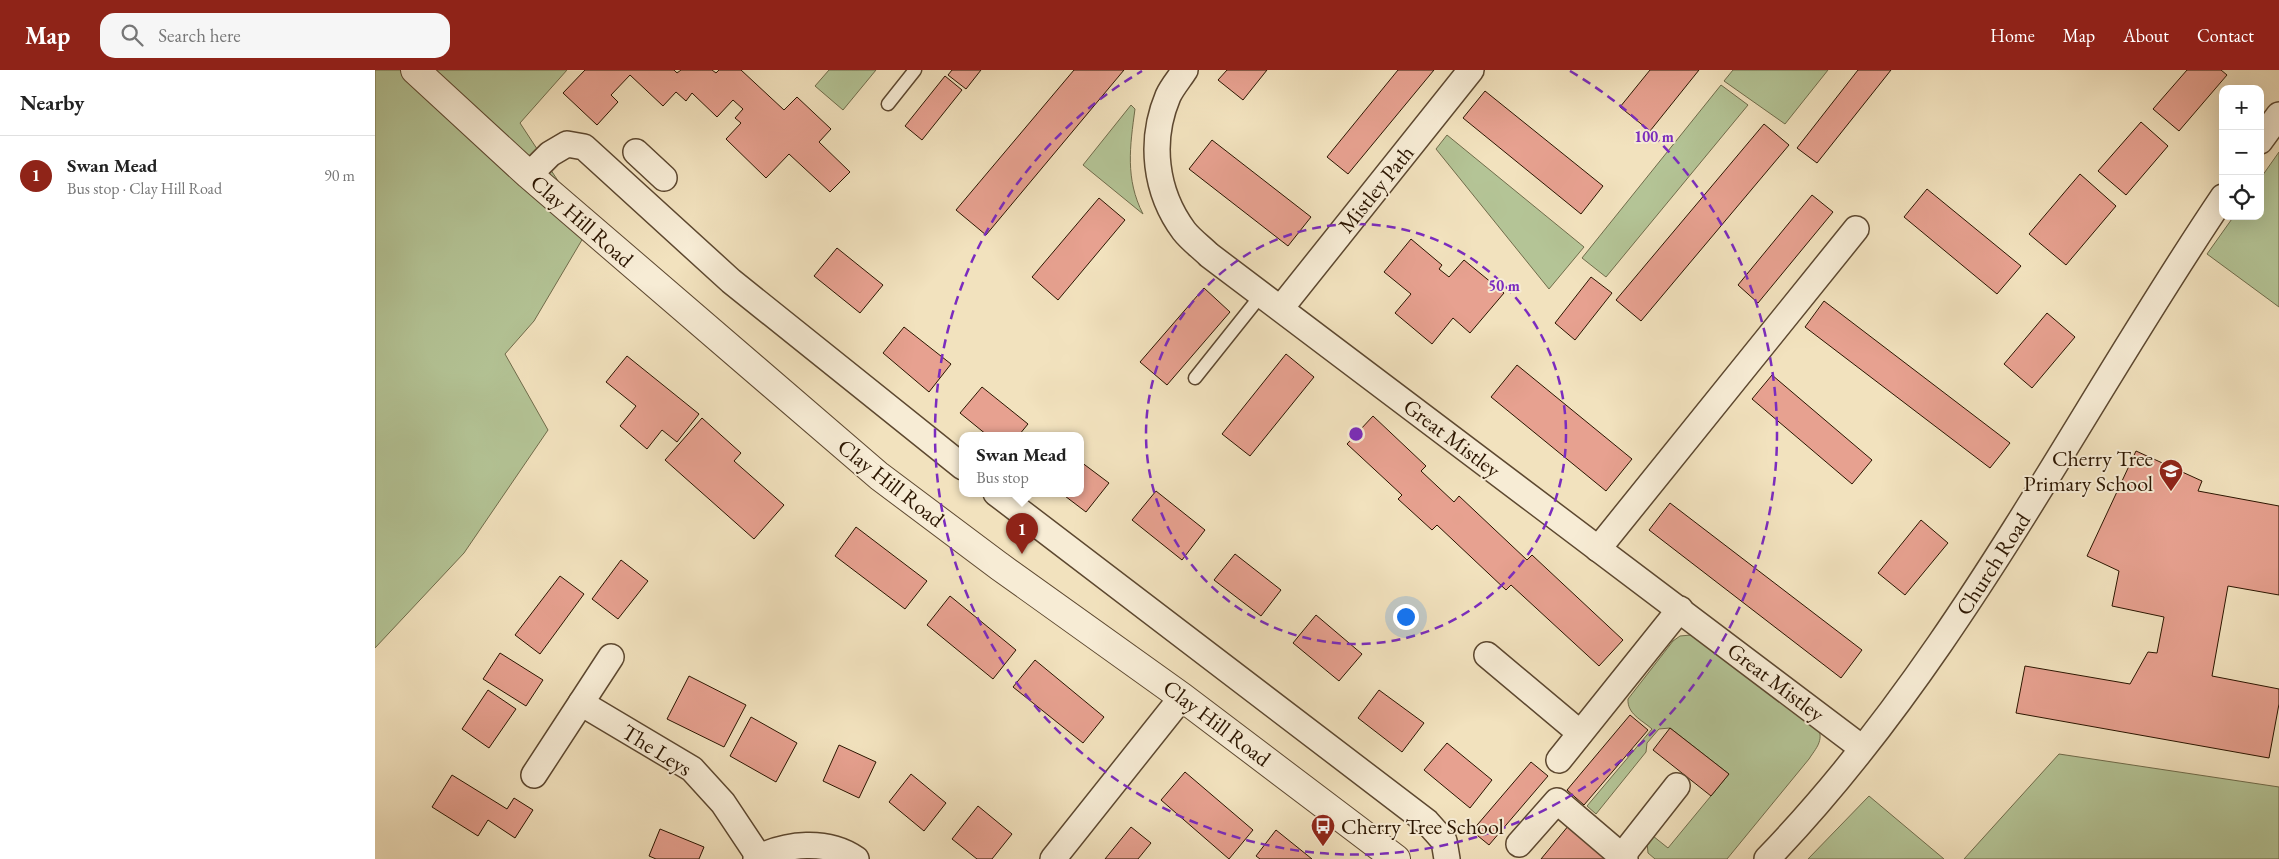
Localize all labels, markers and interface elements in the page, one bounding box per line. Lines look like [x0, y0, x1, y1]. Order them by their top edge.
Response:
search box [100, 13, 450, 58]
text: Map [25, 20, 70, 51]
icon: search [118, 21, 146, 49]
text: Search here [158, 23, 241, 48]
text: Home [1990, 24, 2035, 47]
text: Map [2063, 24, 2095, 47]
text: About [2123, 24, 2169, 47]
text: Contact [2197, 24, 2254, 47]
map controls [2219, 85, 2264, 220]
button: + [2219, 85, 2264, 130]
text: Nearby [20, 89, 84, 116]
text: 100 m [1634, 127, 1674, 146]
button: − [2219, 130, 2264, 175]
street label: Mistley Path [1332, 139, 1420, 239]
text: Swan Mead [67, 153, 158, 178]
text: 1 [32, 165, 40, 186]
text: 90 m [324, 165, 355, 186]
street label: Clay Hill Road [524, 168, 640, 274]
button: locate [2219, 175, 2264, 220]
text: Bus stop · Clay Hill Road [67, 178, 222, 199]
text: 50 m [1488, 276, 1520, 295]
street label: Great Mistley [1397, 392, 1507, 484]
centre of rings [1347, 425, 1365, 443]
street label: Clay Hill Road [832, 432, 951, 534]
popup [959, 432, 1084, 497]
text: Swan Mead [976, 442, 1067, 467]
place label: Cherry Tree Primary School [2024, 444, 2153, 498]
school or university icon: Cherry Tree Primary School [2158, 458, 2184, 492]
text: Bus stop [976, 467, 1029, 488]
street label: Church Road [1949, 506, 2037, 621]
pin: 1 [1006, 513, 1038, 554]
your location [1393, 604, 1419, 630]
street label: Great Mistley [1721, 636, 1831, 728]
street label: Clay Hill Road [1157, 673, 1277, 774]
street label: The Leys [617, 717, 697, 783]
place label: Cherry Tree School [1341, 812, 1504, 841]
bus stop icon: Cherry Tree School [1310, 813, 1336, 847]

